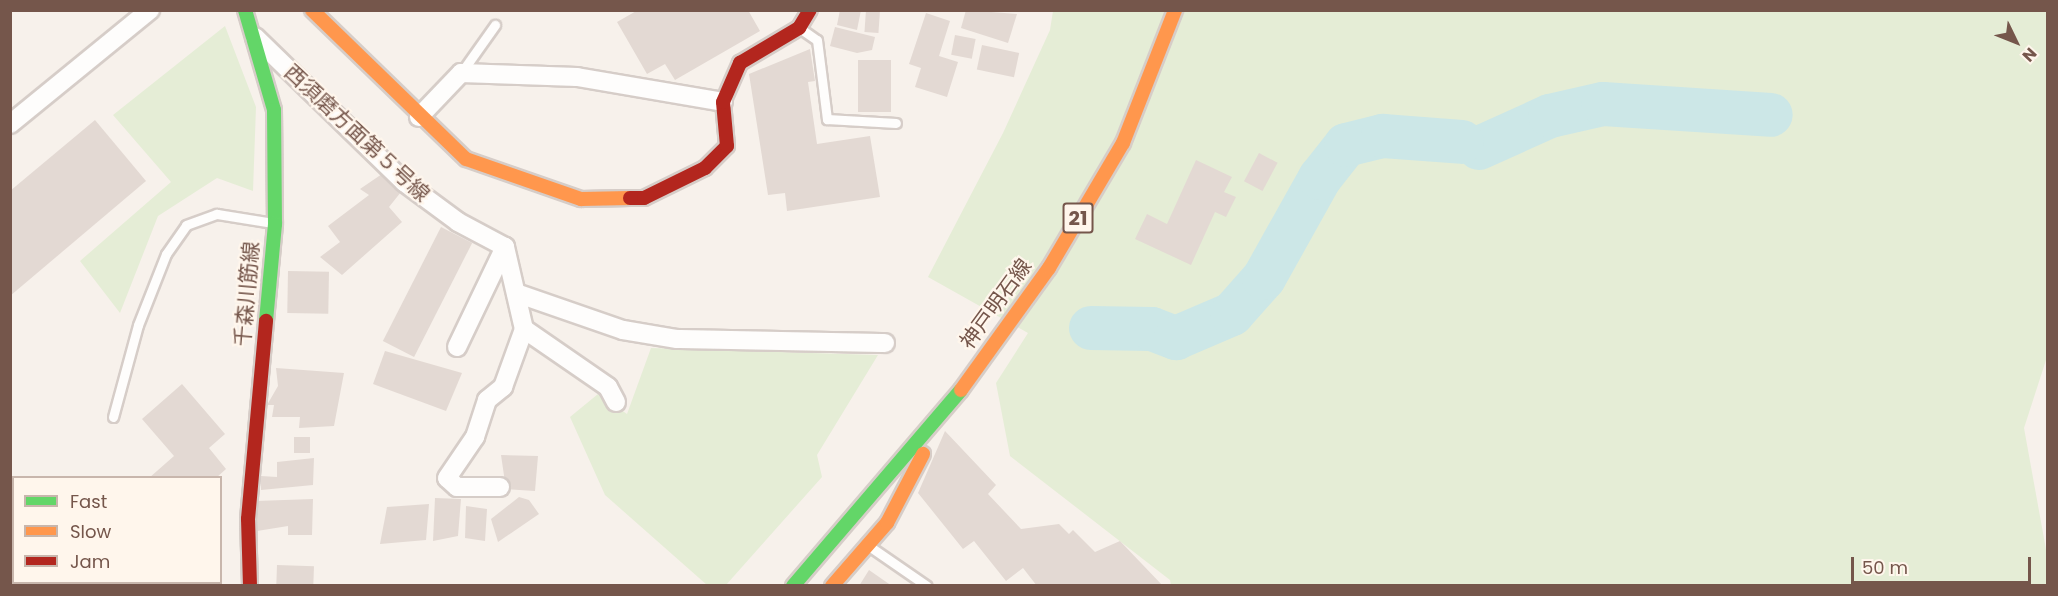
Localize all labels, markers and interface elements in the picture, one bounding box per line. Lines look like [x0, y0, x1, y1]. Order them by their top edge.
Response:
north arrow [1986, 12, 2046, 72]
text: N [2017, 42, 2042, 67]
street label: 西須磨方面第５号線 [279, 59, 435, 207]
road number: 21 [1062, 201, 1094, 235]
street label: 千森川筋線 [230, 241, 264, 347]
street label: 神戸明石線 [955, 254, 1037, 354]
legend [12, 476, 222, 584]
text: Fast [70, 489, 107, 514]
text: Slow [70, 519, 111, 544]
scale bar [1854, 545, 2034, 583]
text: Jam [70, 549, 110, 574]
text: 50 m [1862, 555, 1908, 580]

